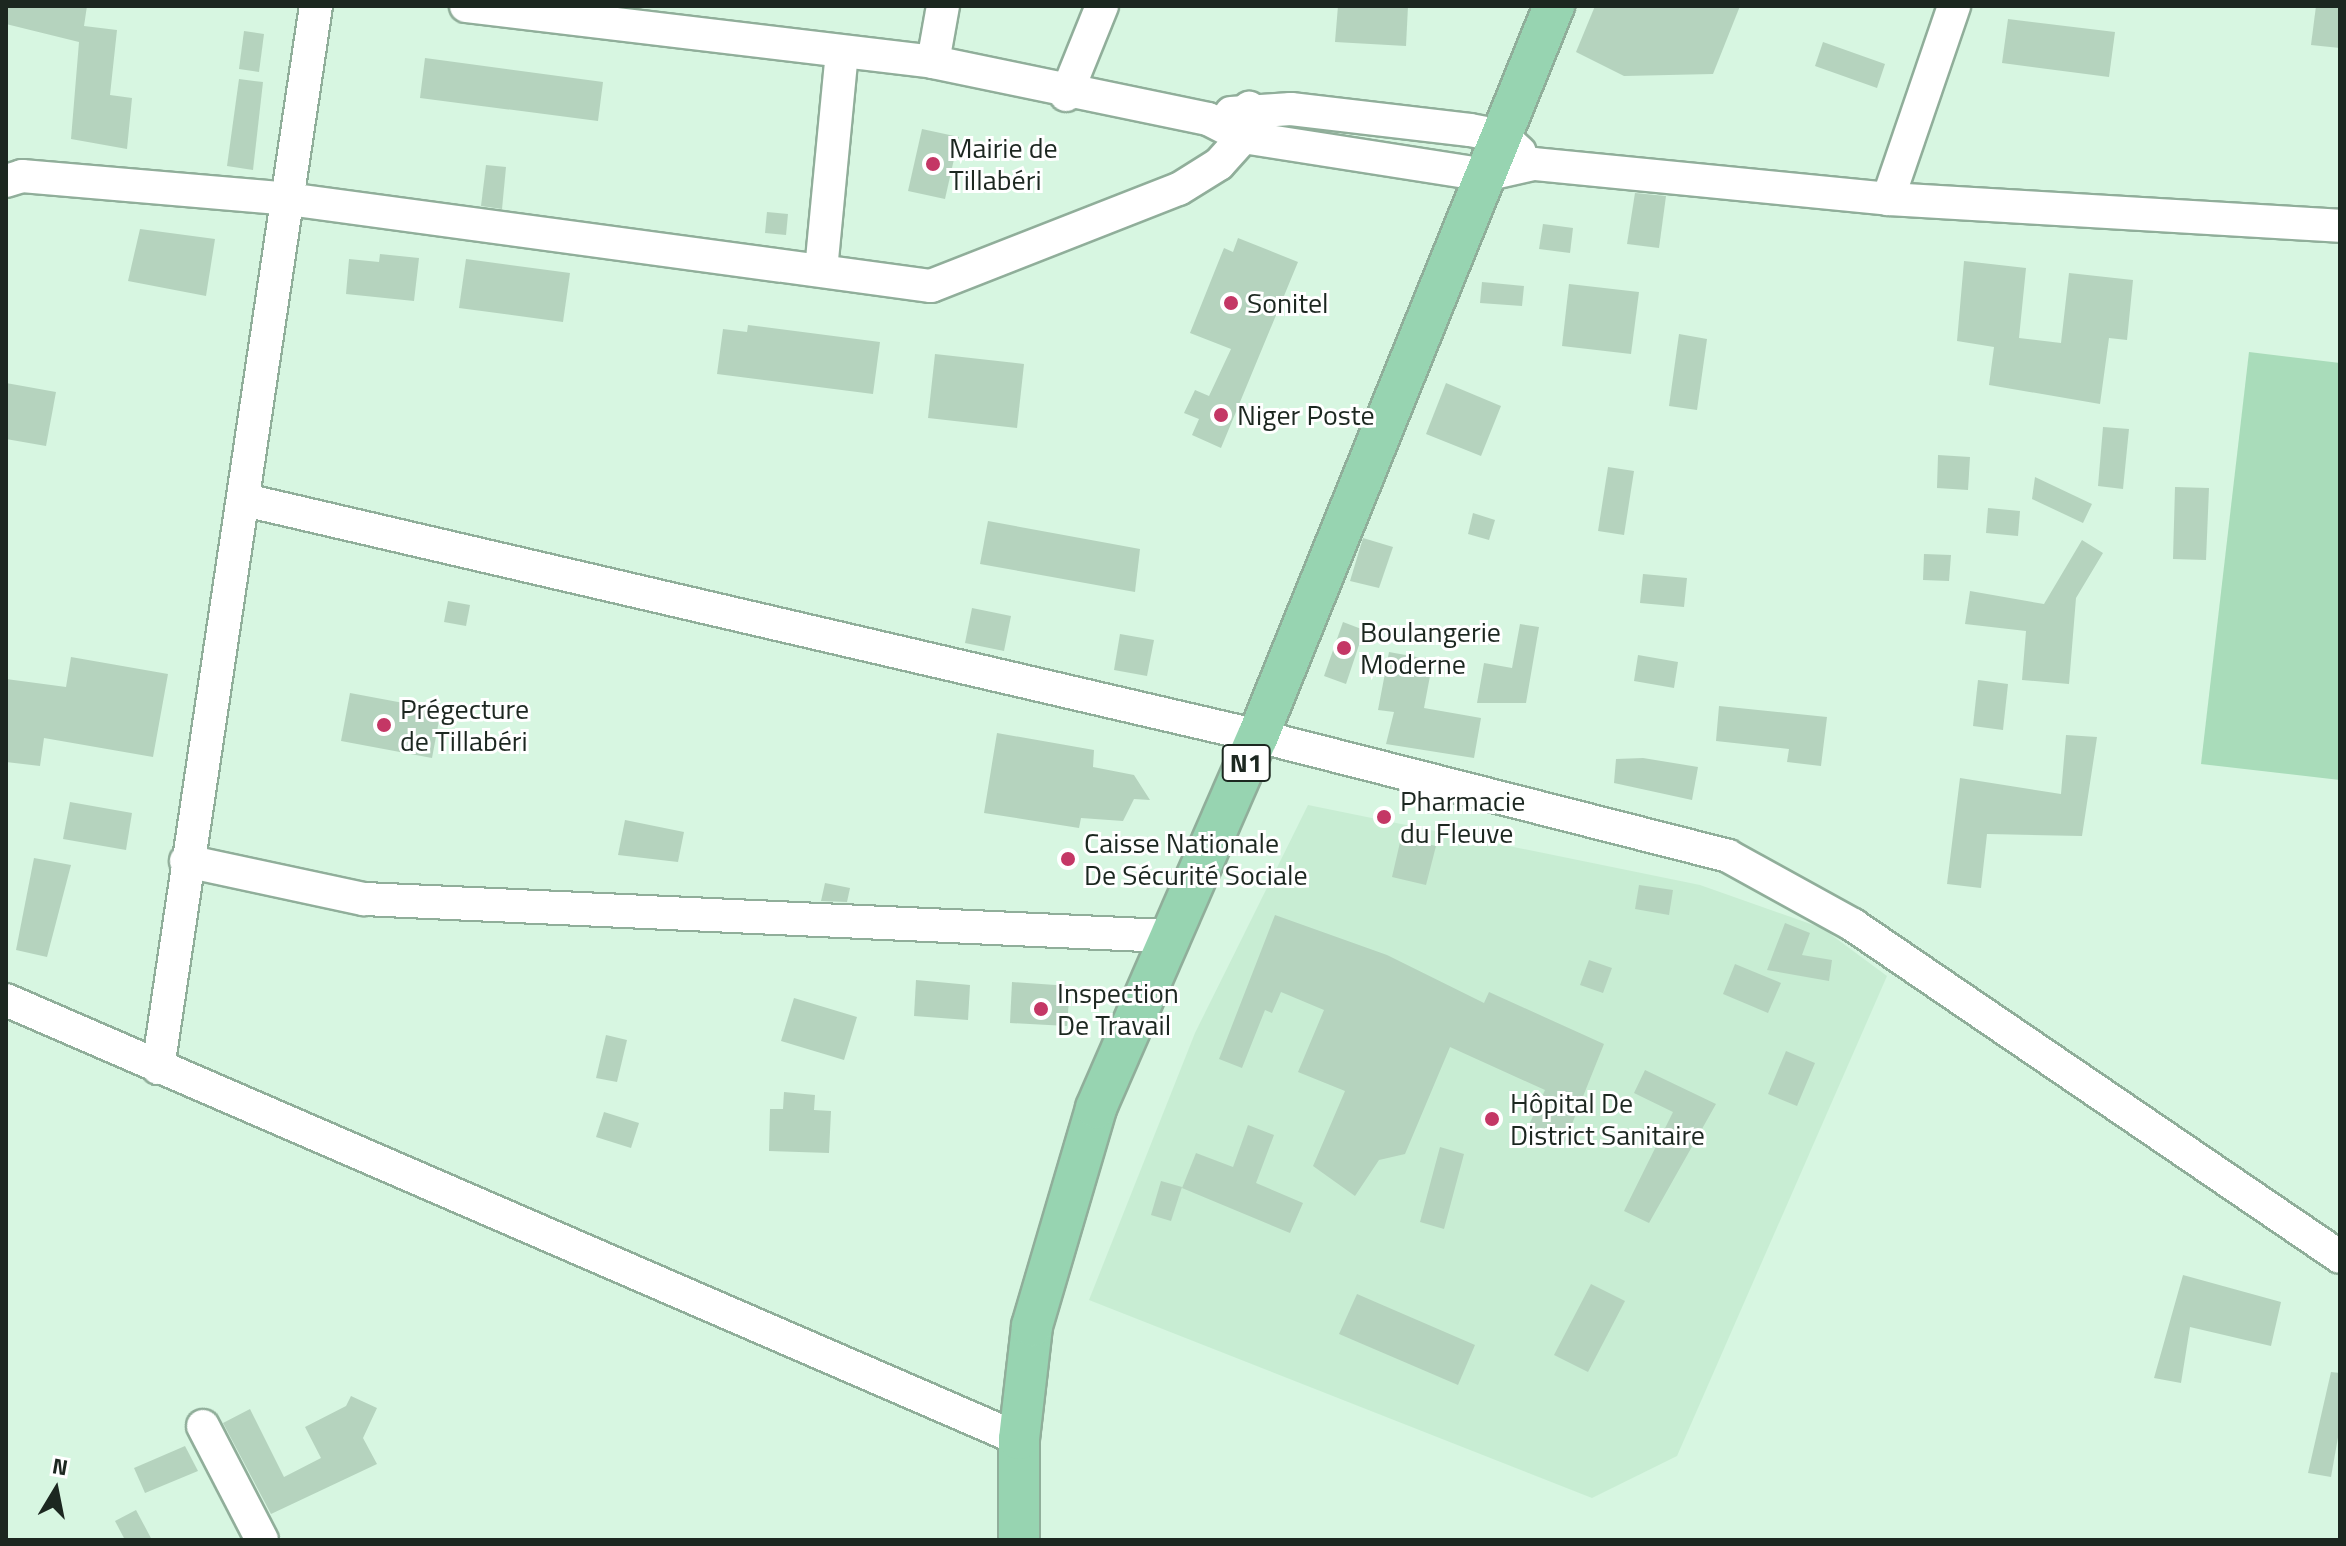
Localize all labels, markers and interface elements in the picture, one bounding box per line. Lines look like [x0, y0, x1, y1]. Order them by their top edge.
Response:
place label: Mairie de Tillabéri [949, 131, 1058, 197]
marker: Mairie de Tillabéri [924, 155, 942, 173]
place label: Sonitel [1247, 286, 1329, 320]
marker: Sonitel [1222, 294, 1240, 312]
place label: Niger Poste [1237, 398, 1375, 432]
marker: Niger Poste [1212, 406, 1230, 424]
place label: Boulangerie Moderne [1360, 615, 1501, 681]
marker: Boulangerie Moderne [1335, 639, 1353, 657]
place label: Prégecture de Tillabéri [400, 692, 529, 758]
marker: Prégecture de Tillabéri [375, 716, 393, 734]
road number: N1 [1220, 741, 1272, 785]
place label: Pharmacie du Fleuve [1400, 784, 1525, 850]
marker: Pharmacie du Fleuve [1375, 808, 1393, 826]
place label: Caisse Nationale De Sécurité Sociale [1084, 826, 1308, 892]
marker: Caisse Nationale De Sécurité Sociale [1059, 850, 1077, 868]
place label: Inspection De Travail [1057, 976, 1179, 1042]
marker: Inspection De Travail [1032, 1000, 1050, 1018]
place label: Hôpital De District Sanitaire [1510, 1086, 1705, 1152]
marker: Hôpital De District Sanitaire [1481, 1108, 1503, 1130]
text: N [50, 1448, 71, 1484]
north arrow [16, 1450, 96, 1530]

